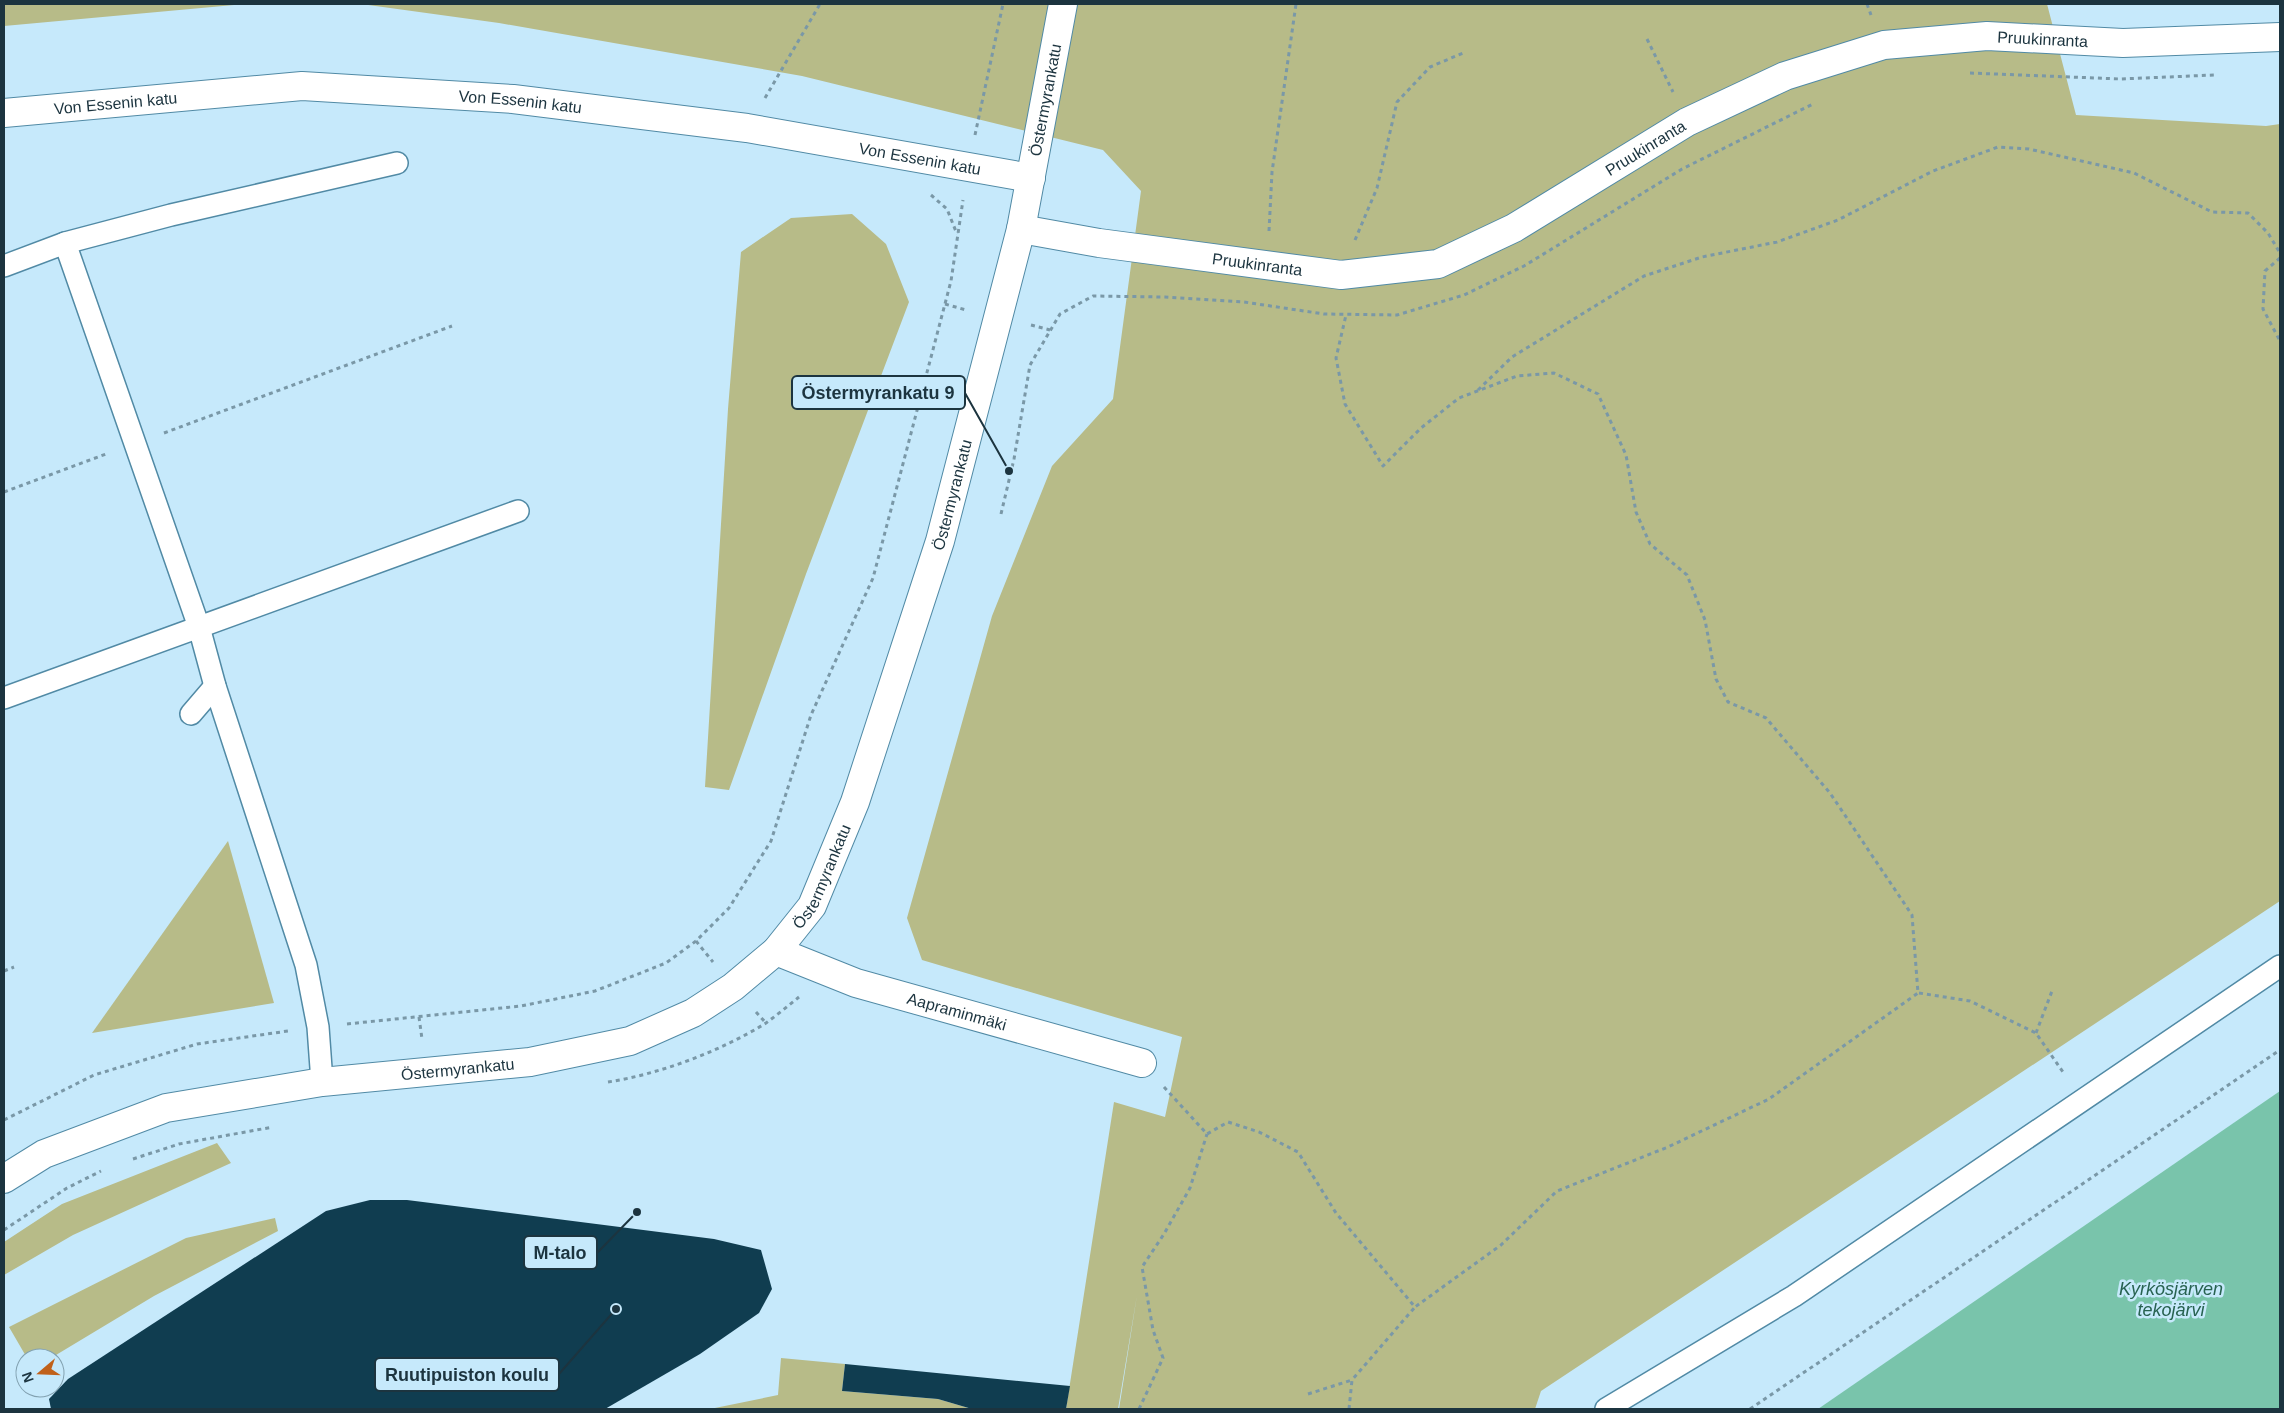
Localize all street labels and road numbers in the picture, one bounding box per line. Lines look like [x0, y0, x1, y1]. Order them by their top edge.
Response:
street label: Pruukinranta [1997, 29, 2088, 50]
street label: Östermyrankatu [1027, 42, 1064, 157]
street label: Von Essenin katu [458, 88, 583, 116]
street label: Von Essenin katu [53, 89, 178, 117]
street label: Pruukinranta [1602, 117, 1689, 179]
street label: Von Essenin katu [857, 140, 982, 178]
street label: Pruukinranta [1211, 250, 1304, 279]
street label: Östermyrankatu [930, 438, 975, 553]
street label: Östermyrankatu [789, 822, 854, 932]
street label: Aapraminmäki [905, 990, 1008, 1034]
street label: Östermyrankatu [400, 1056, 515, 1083]

